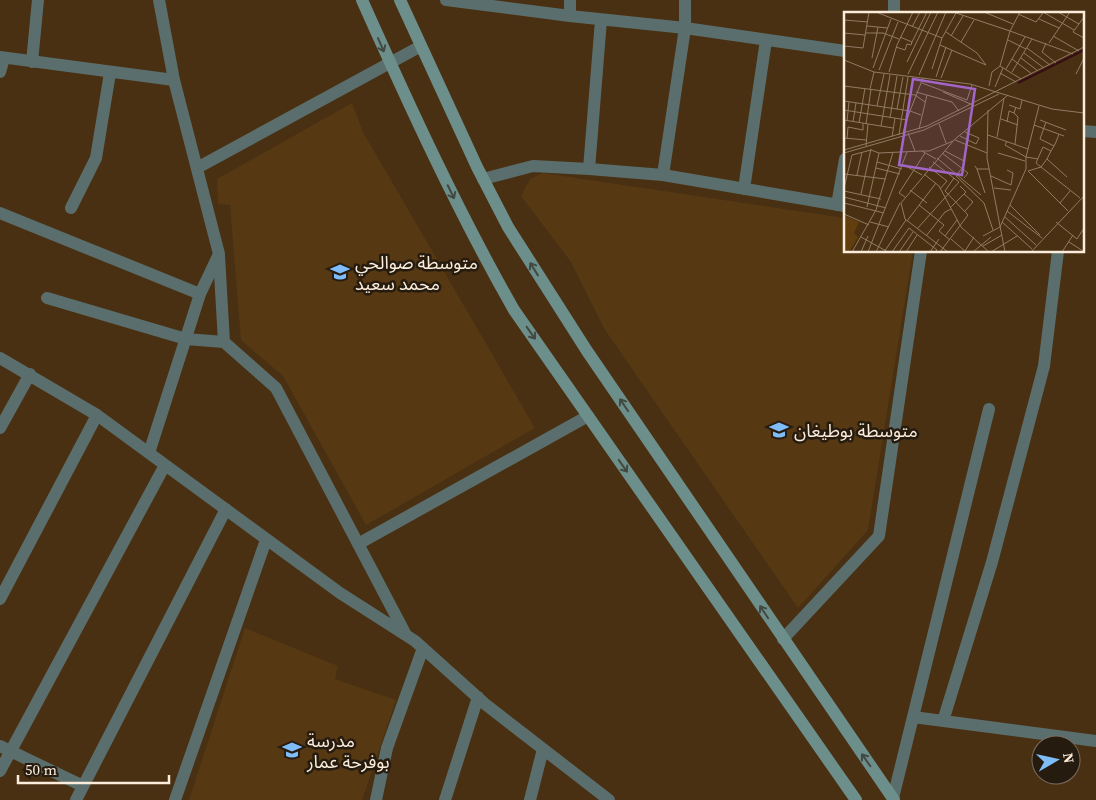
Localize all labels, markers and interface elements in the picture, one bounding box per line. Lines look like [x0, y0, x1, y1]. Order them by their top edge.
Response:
inset map [844, 12, 1084, 252]
one-way arrow [377, 37, 387, 52]
one-way arrow [446, 184, 456, 199]
place label: متوسطة صوالحي محمد سعيد [355, 250, 478, 296]
school or university icon: متوسطة صوالحي محمد سعيد [329, 261, 351, 283]
one-way arrow [529, 263, 539, 277]
one-way arrow [526, 326, 536, 340]
one-way arrow [619, 398, 629, 412]
place label: متوسطة بوطيغان [794, 418, 918, 443]
school or university icon: متوسطة بوطيغان [768, 419, 790, 441]
one-way arrow [618, 459, 628, 473]
one-way arrow [759, 605, 769, 619]
place label: مدرسة بوفرحة عمار [306, 728, 390, 774]
north arrow [1031, 735, 1081, 785]
school or university icon: مدرسة بوفرحة عمار [281, 739, 303, 761]
text: N [1058, 751, 1080, 765]
scale bar [18, 752, 169, 784]
one-way arrow [861, 753, 871, 767]
text: 50 m [25, 759, 57, 780]

